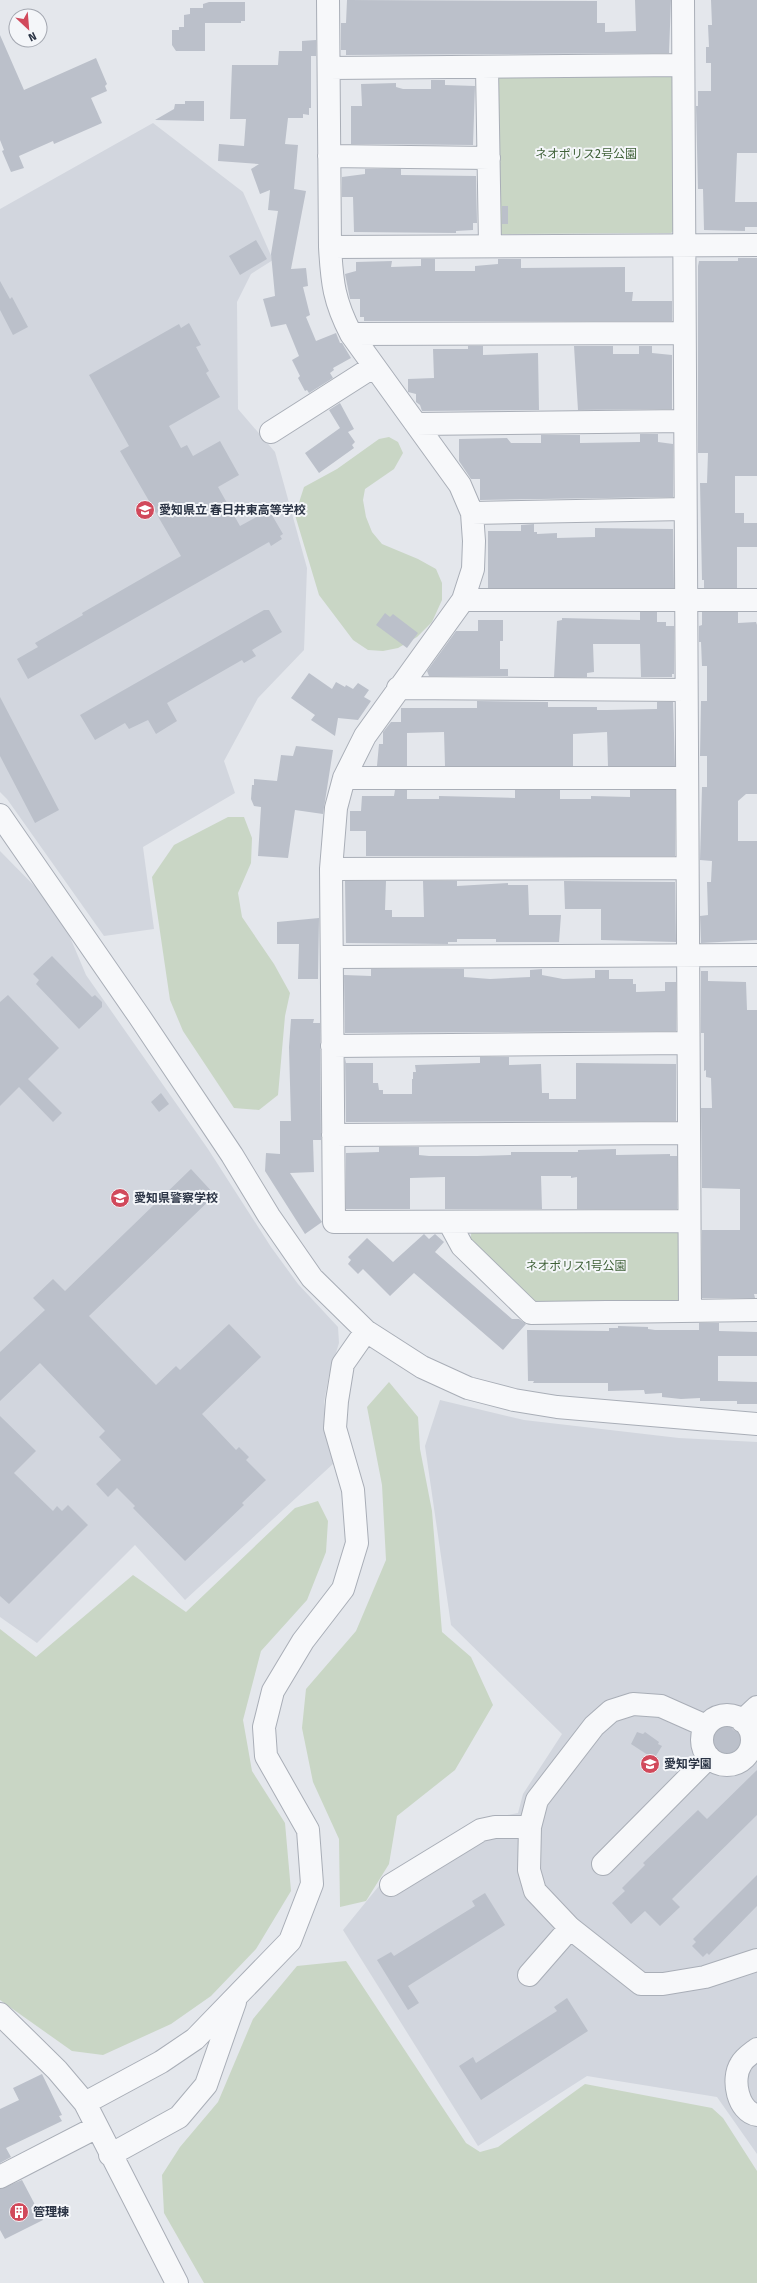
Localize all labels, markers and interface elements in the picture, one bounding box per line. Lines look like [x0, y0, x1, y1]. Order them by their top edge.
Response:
north arrow [8, 8, 48, 48]
text: N [26, 29, 38, 44]
park label: ネオポリス2号公園 [535, 147, 637, 161]
school or university icon: 愛知県立 春日井東高等学校 [134, 499, 156, 521]
place label: 愛知県立 春日井東高等学校 [159, 503, 306, 517]
school or university icon: 愛知県警察学校 [109, 1187, 131, 1209]
place label: 愛知県警察学校 [134, 1191, 218, 1205]
park label: ネオポリス1号公園 [525, 1259, 627, 1273]
school or university icon: 愛知学園 [639, 1753, 661, 1775]
place label: 愛知学園 [664, 1757, 712, 1771]
building icon: 管理棟 [8, 2201, 30, 2223]
place label: 管理棟 [33, 2205, 69, 2219]

